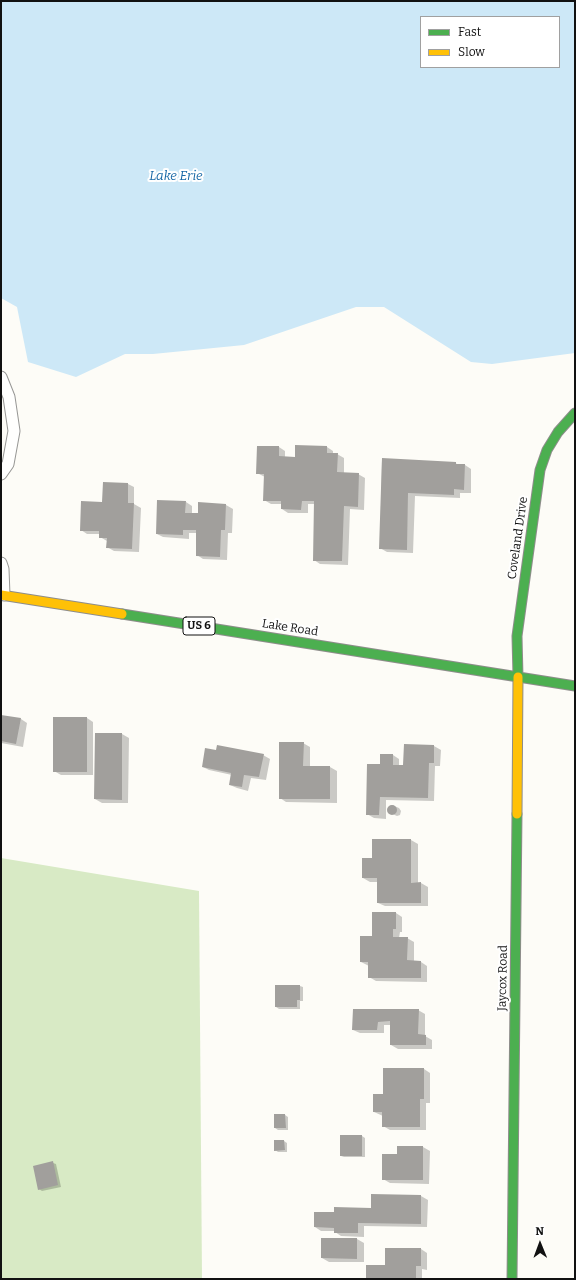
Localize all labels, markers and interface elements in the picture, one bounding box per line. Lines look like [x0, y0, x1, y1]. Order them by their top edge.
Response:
legend [420, 16, 560, 68]
text: Fast [458, 25, 481, 39]
text: Slow [458, 45, 485, 59]
water label: Lake Erie [149, 168, 203, 184]
street label: Coveland Drive [505, 496, 531, 580]
street label: Lake Road [261, 616, 319, 640]
road number: US 6 [183, 617, 215, 635]
street label: Jaycox Road [495, 945, 511, 1011]
north arrow [520, 1224, 560, 1264]
text: N [535, 1225, 544, 1238]

